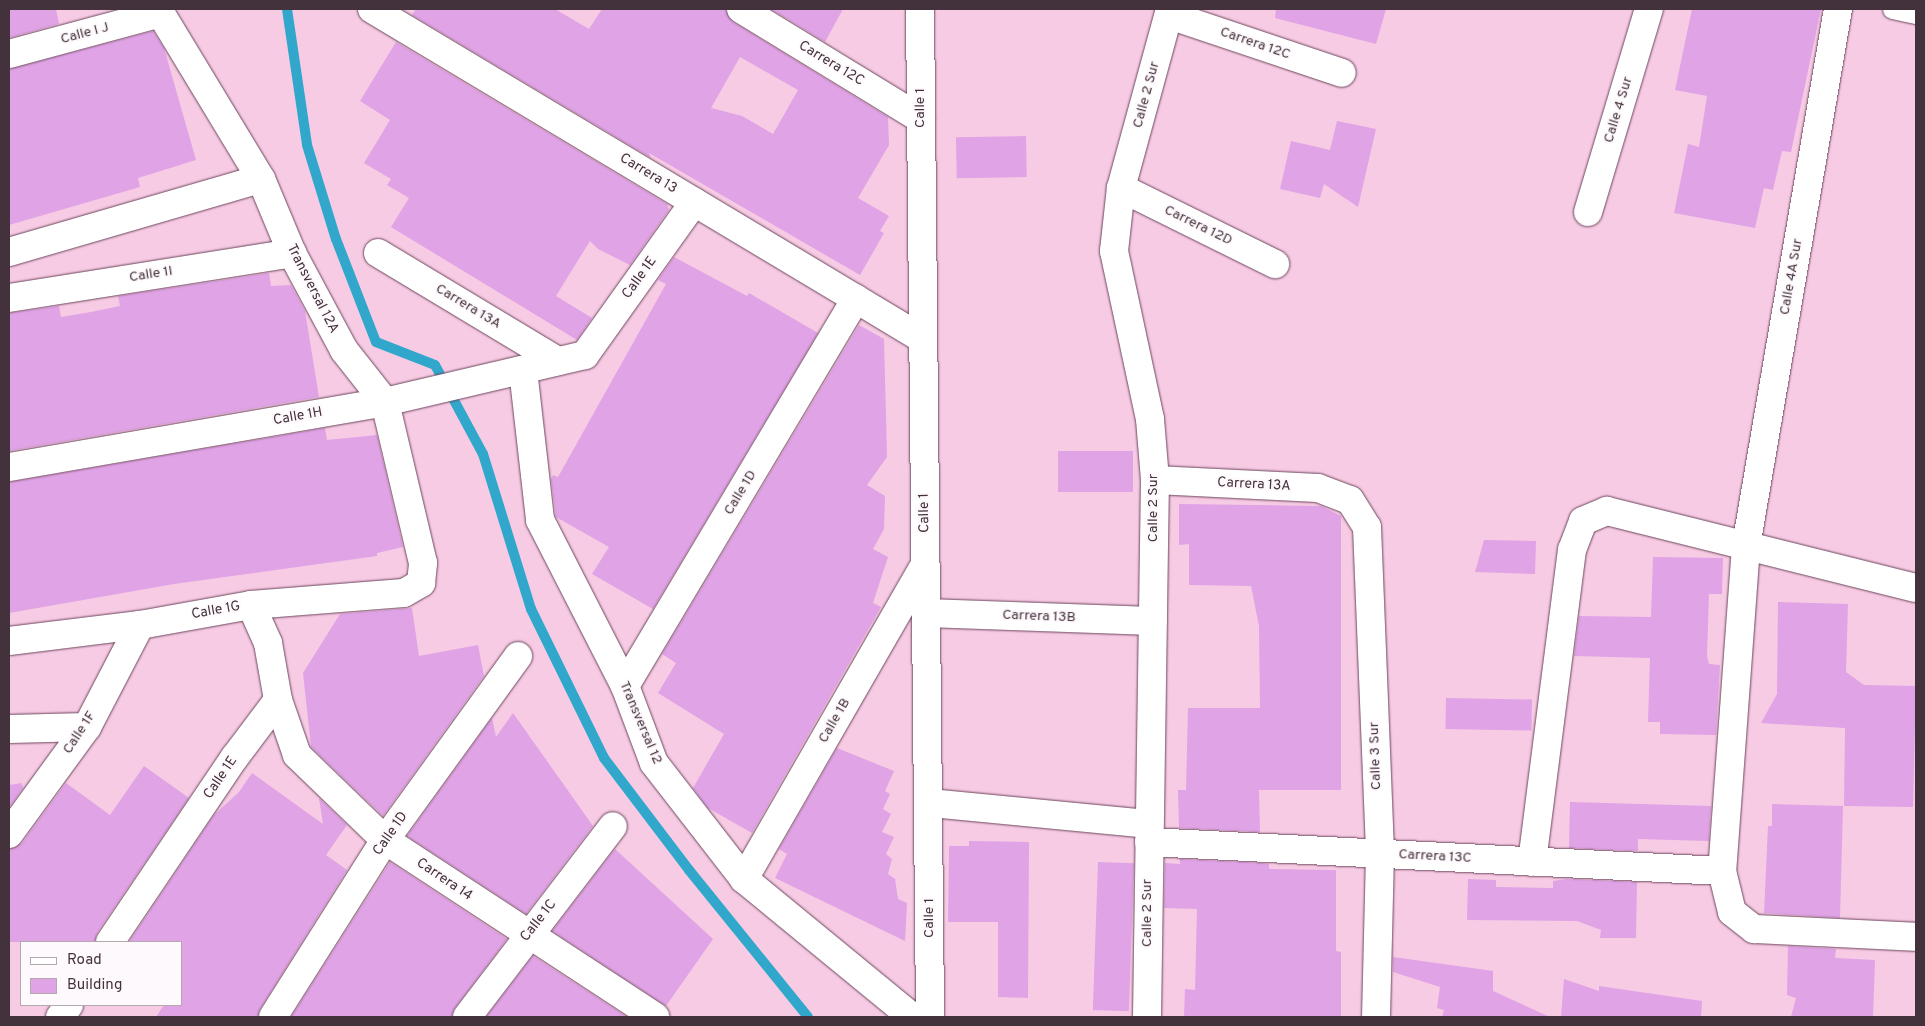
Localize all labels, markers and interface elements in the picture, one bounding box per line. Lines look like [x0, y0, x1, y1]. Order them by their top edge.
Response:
street label: Calle I J [59, 19, 111, 49]
street label: Carrera 12C [1218, 24, 1292, 64]
street label: Carrera 12C [795, 38, 867, 90]
street label: Calle 2 Sur [1130, 60, 1164, 130]
street label: Calle 4 Sur [1601, 75, 1637, 145]
street label: Calle 1 [913, 88, 929, 128]
street label: Carrera 13 [616, 150, 680, 198]
street label: Carrera 12D [1161, 202, 1235, 250]
street label: Calle 4A Sur [1777, 237, 1807, 317]
street label: Transversal 12A [282, 242, 342, 336]
street label: Calle 1E [619, 254, 661, 302]
street label: Calle 1I [128, 263, 174, 287]
street label: Carrera 13A [432, 281, 504, 333]
street label: Calle 1H [272, 404, 324, 430]
street label: Calle 1D [721, 468, 761, 518]
street label: Calle 2 Sur [1146, 474, 1162, 542]
street label: Carrera 13A [1217, 475, 1291, 495]
street label: Calle 1 [916, 493, 934, 533]
street label: Calle 1G [190, 598, 242, 624]
street label: Carrera 13B [1002, 607, 1076, 627]
street label: Transversal 12 [615, 679, 665, 767]
street label: Calle 1B [815, 696, 855, 746]
street label: Calle 1F [60, 708, 100, 758]
street label: Calle 3 Sur [1366, 722, 1386, 790]
street label: Calle 1E [201, 753, 241, 803]
street label: Calle 1D [370, 809, 412, 859]
street label: Carrera 13C [1398, 847, 1472, 867]
street label: Carrera 14 [413, 855, 475, 905]
street label: Calle 2 Sur [1140, 879, 1156, 947]
street label: Calle 1C [517, 897, 561, 945]
street label: Calle 1 [922, 898, 938, 938]
legend [20, 941, 182, 1006]
text: Road [67, 951, 102, 970]
text: Building [67, 976, 122, 995]

